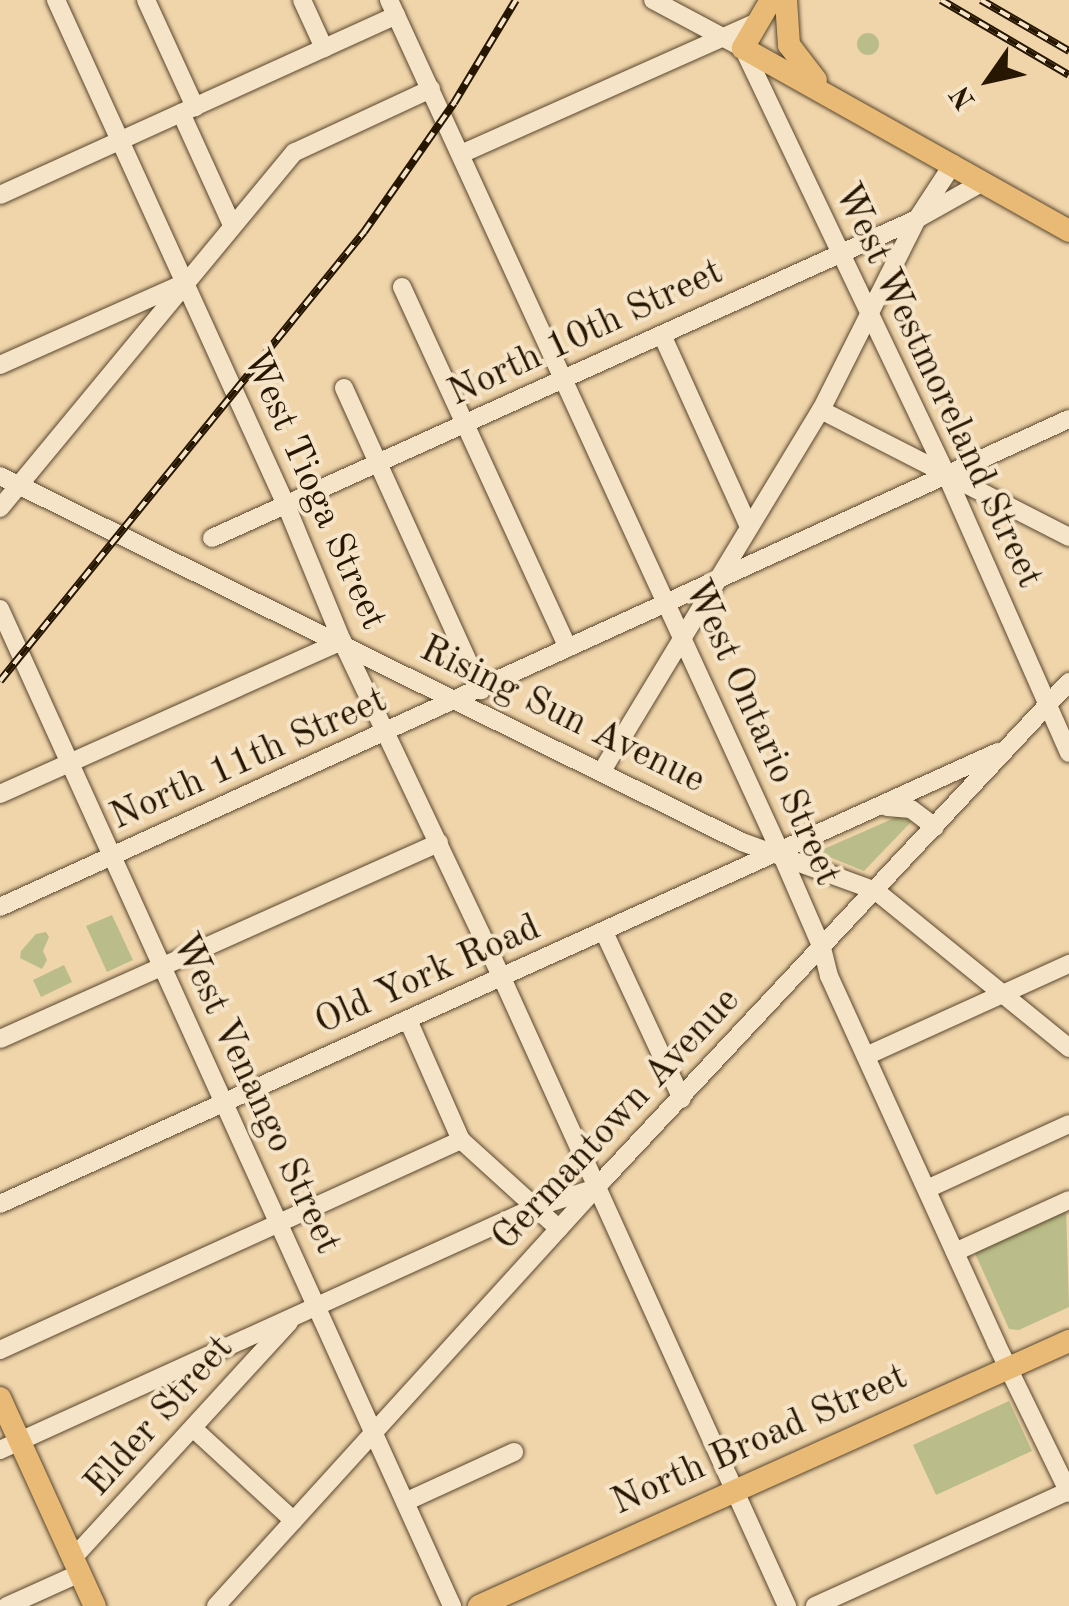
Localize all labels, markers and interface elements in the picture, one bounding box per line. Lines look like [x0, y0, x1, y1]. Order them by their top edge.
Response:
north arrow [939, 30, 1039, 130]
text: N [947, 80, 982, 113]
street label: West Westmoreland Street [823, 176, 1051, 596]
street label: North 10th Street [441, 250, 731, 418]
street label: West Tioga Street [231, 343, 395, 637]
street label: West Ontario Street [673, 573, 849, 893]
street label: Rising Sun Avenue [412, 627, 712, 805]
street label: North 11th Street [104, 679, 394, 841]
street label: Old York Road [308, 906, 548, 1046]
street label: West Venango Street [161, 926, 349, 1262]
street label: Germantown Avenue [483, 979, 751, 1261]
street label: Elder Street [76, 1327, 244, 1507]
street label: North Broad Street [605, 1355, 915, 1527]

